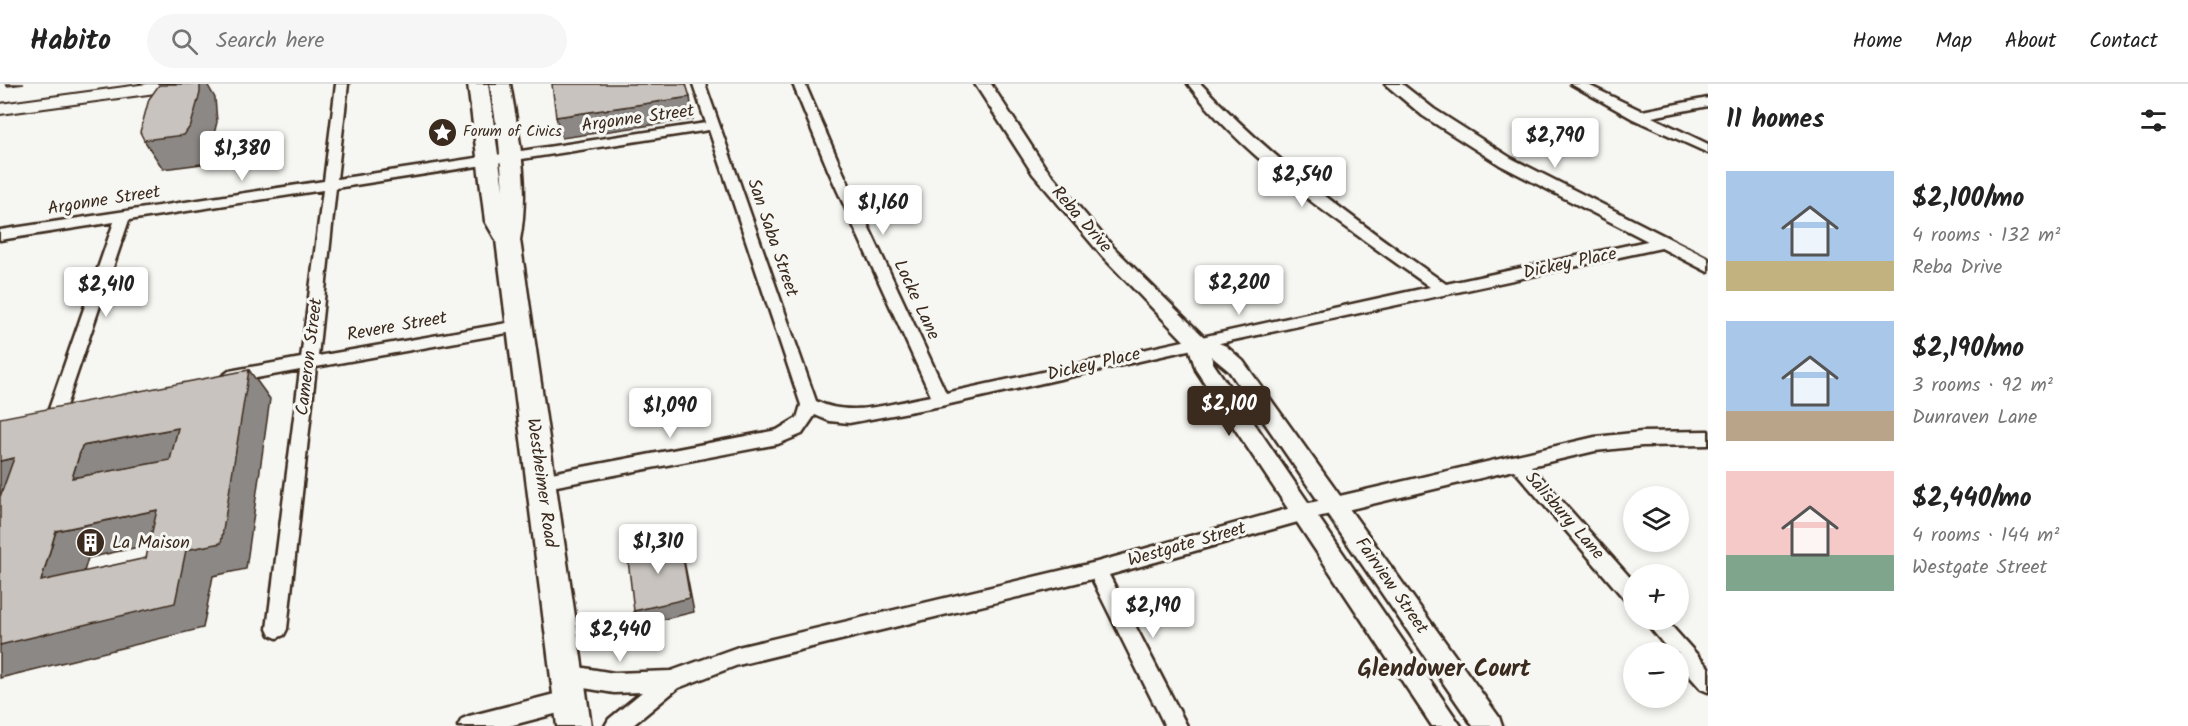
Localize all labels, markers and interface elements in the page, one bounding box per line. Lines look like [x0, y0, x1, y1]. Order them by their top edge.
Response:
search box [147, 14, 567, 68]
text: Habito [30, 19, 111, 64]
text: Search here [216, 24, 325, 59]
icon: search [168, 25, 201, 58]
text: Home [1853, 25, 1902, 58]
text: Map [1935, 25, 1972, 58]
text: About [2005, 25, 2056, 58]
text: Contact [2089, 25, 2158, 58]
street label: Argonne Street [580, 97, 697, 141]
text: 11 homes [1726, 99, 1824, 141]
icon: filters [2137, 104, 2170, 137]
place icon: Forum of Civics [426, 116, 458, 148]
pin: $2,790 [1506, 118, 1604, 169]
place label: Forum of Civics [463, 120, 562, 144]
text: $2,790 [1526, 121, 1584, 153]
pin: $1,380 [193, 131, 291, 182]
text: $1,380 [214, 134, 270, 166]
pin: $2,540 [1253, 157, 1351, 208]
text: $2,540 [1272, 160, 1332, 192]
street label: San Saba Street [738, 175, 806, 302]
street label: Argonne Street [46, 178, 163, 224]
text: $2,100/mo [1912, 178, 2024, 220]
street label: Reba Drive [1043, 180, 1119, 260]
pin: $1,160 [834, 185, 932, 236]
text: $1,160 [858, 188, 908, 220]
icon: home [1774, 195, 1846, 267]
text: 4 rooms · 132 m² [1912, 220, 2060, 252]
street label: Dickey Place [1521, 240, 1619, 288]
text: Reba Drive [1912, 252, 2002, 284]
street label: Locke Lane [885, 255, 947, 345]
pin: $2,200 [1190, 265, 1288, 316]
pin: $2,410 [57, 267, 155, 318]
text: $2,200 [1209, 268, 1269, 300]
text: $2,410 [78, 270, 134, 302]
street label: Cameron Street [288, 296, 332, 417]
street label: Revere Street [345, 304, 450, 350]
text: $2,190/mo [1912, 328, 2024, 370]
street label: Dickey Place [1045, 340, 1143, 390]
icon: home [1774, 345, 1846, 417]
text: 3 rooms · 92 m² [1912, 370, 2053, 402]
pin: $2,100 [1180, 386, 1278, 437]
pin: $1,090 [621, 388, 719, 439]
text: $2,100 [1201, 389, 1257, 421]
text: $1,090 [643, 391, 697, 423]
text: Dunraven Lane [1912, 402, 2037, 434]
street label: Westheimer Road [518, 416, 565, 551]
street label: Salisbury Lane [1517, 465, 1611, 567]
text: $2,440/mo [1912, 478, 2032, 520]
map controls [1623, 486, 1689, 708]
button: layers [1623, 486, 1689, 552]
icon: home [1774, 495, 1846, 567]
street label: Westgate Street [1124, 514, 1250, 576]
text: 4 rooms · 144 m² [1912, 520, 2059, 552]
pin: $1,310 [609, 524, 707, 575]
building icon: La Maison [75, 527, 107, 559]
text: $1,310 [633, 527, 683, 559]
place label: La Maison [112, 529, 190, 558]
street label: Fairview Street [1347, 531, 1436, 641]
text: Westgate Street [1912, 552, 2047, 584]
button: + [1623, 564, 1689, 630]
pin: $2,190 [1104, 588, 1202, 639]
text: $2,190 [1125, 591, 1181, 623]
pin: $2,440 [571, 612, 669, 663]
text: $2,440 [590, 615, 650, 647]
button: − [1623, 642, 1689, 708]
district label: Glendower Court [1357, 650, 1532, 689]

